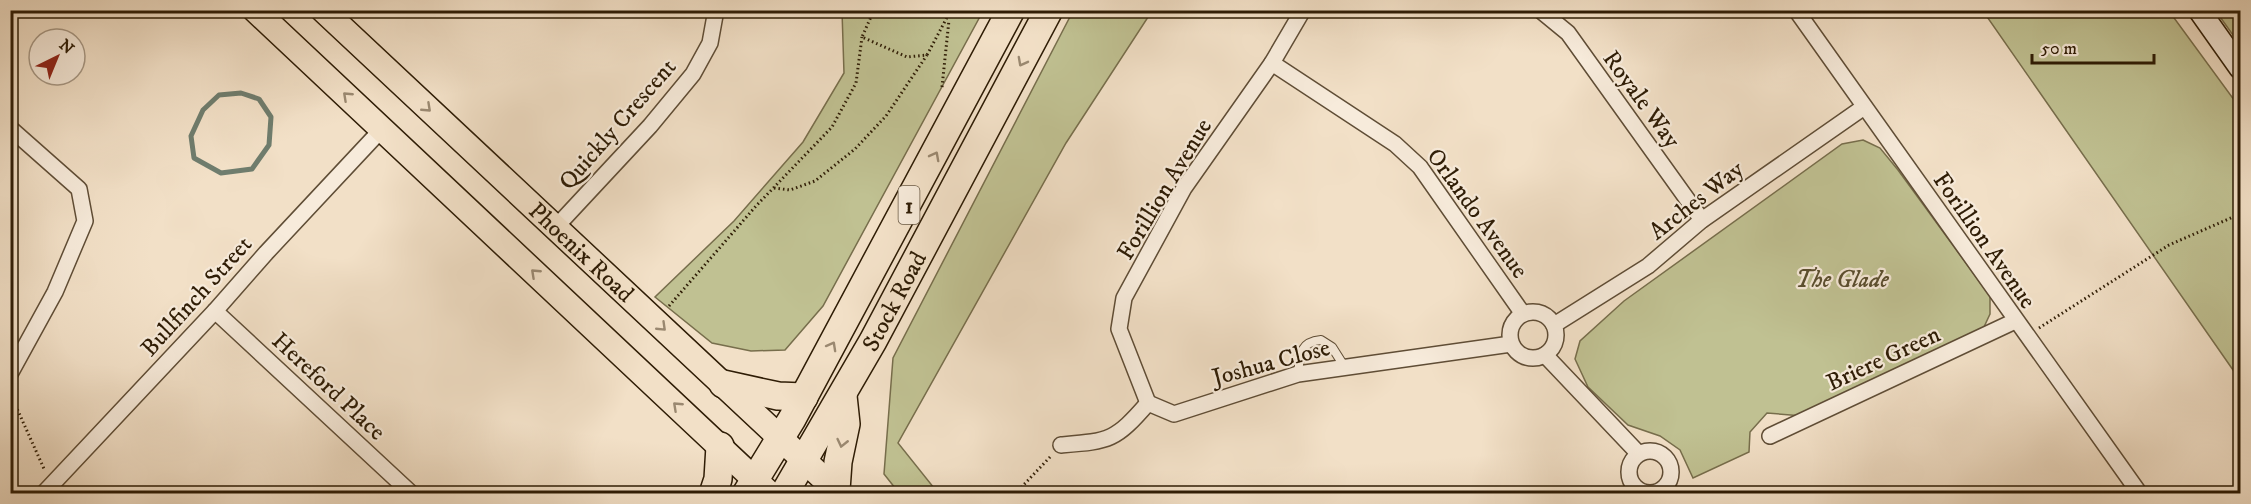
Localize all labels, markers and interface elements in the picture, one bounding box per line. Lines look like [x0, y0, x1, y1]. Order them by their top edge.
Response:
north arrow [27, 27, 87, 87]
scale bar [2032, 27, 2154, 65]
text: N [55, 35, 78, 59]
text: 50 m [2041, 38, 2077, 60]
street label: Royale Way [1596, 45, 1687, 155]
street label: Quickly Crescent [553, 53, 683, 197]
one-way arrow [1018, 56, 1029, 66]
one-way arrow [343, 92, 354, 103]
one-way arrow [420, 101, 430, 112]
street label: Forillion Avenue [1111, 113, 1219, 266]
street label: Orlando Avenue [1420, 143, 1535, 285]
one-way arrow [928, 151, 939, 162]
street label: Arches Way [1643, 154, 1750, 247]
street label: Forillion Avenue [1926, 167, 2042, 315]
road number: 1 [898, 186, 920, 224]
street label: Phoenix Road [522, 196, 640, 309]
street label: Bullfinch Street [135, 230, 259, 363]
street label: Stock Road [856, 247, 934, 357]
park label: The Glade [1795, 265, 1890, 295]
one-way arrow [531, 269, 541, 280]
one-way arrow [654, 319, 665, 330]
street label: Briere Green [1822, 319, 1946, 398]
street label: Hereford Place [265, 326, 392, 447]
street label: Joshua Close [1207, 333, 1334, 394]
one-way arrow [825, 341, 836, 352]
one-way arrow [674, 402, 684, 413]
one-way arrow [836, 437, 849, 447]

